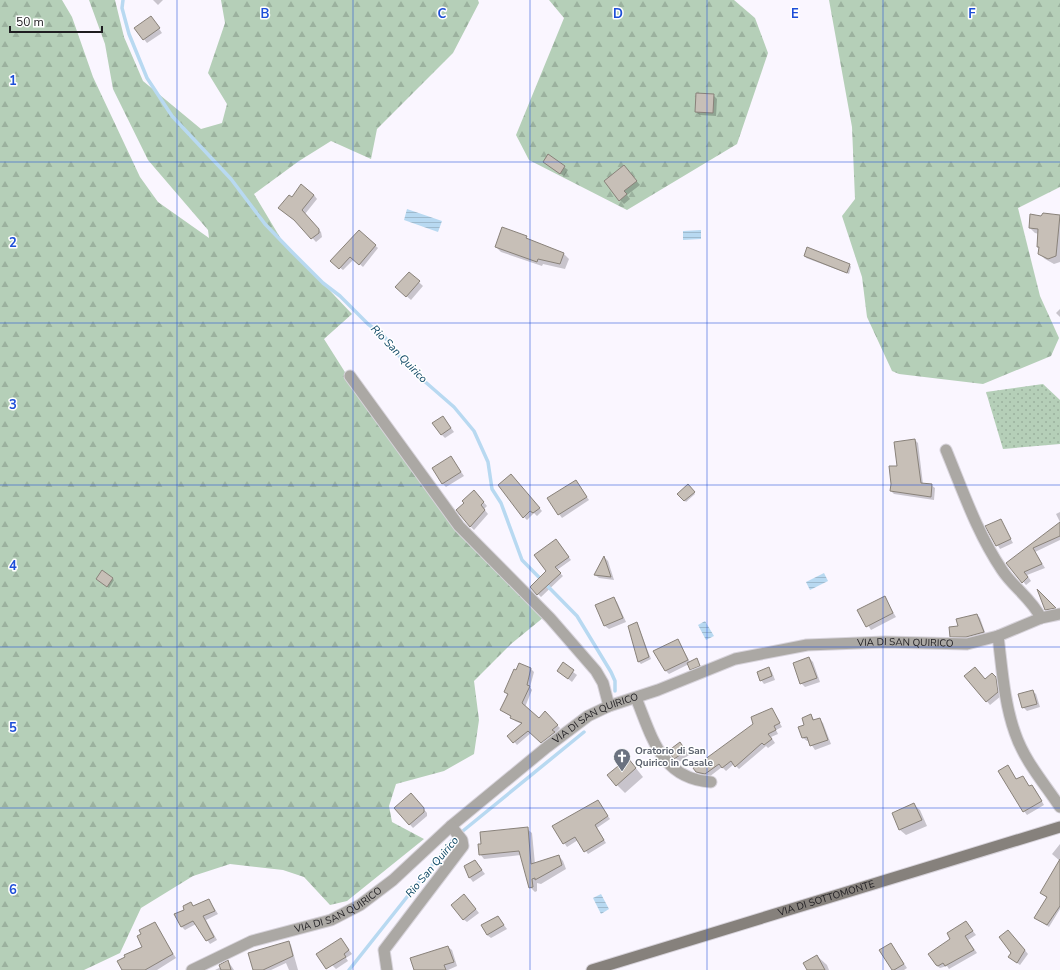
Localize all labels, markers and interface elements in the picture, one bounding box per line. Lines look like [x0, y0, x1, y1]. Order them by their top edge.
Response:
text: B [261, 5, 270, 23]
text: C [438, 5, 447, 23]
text: D [613, 5, 623, 23]
text: E [791, 5, 799, 23]
text: F [968, 5, 976, 23]
scale bar [10, 8, 102, 34]
text: 50 m [16, 14, 44, 30]
text: 1 [9, 72, 17, 90]
text: 2 [9, 234, 17, 252]
water label: Rio San Quirico [367, 322, 431, 386]
text: 3 [9, 396, 17, 414]
text: 4 [9, 557, 17, 575]
street label: VIA DI SAN QUIRICO [856, 635, 954, 651]
street label: VIA DI SAN QUIRICO [549, 690, 640, 748]
text: 5 [9, 719, 17, 737]
place label: Oratorio di San Quirico in Casale [635, 744, 713, 770]
church icon: Oratorio di San Quirico in Casale [612, 747, 632, 772]
water label: Rio San Quirico [402, 833, 462, 901]
street label: VIA DI SOTTOMONTE [775, 877, 876, 920]
text: 6 [9, 881, 17, 899]
street label: VIA DI SAN QUIRICO [292, 883, 385, 937]

